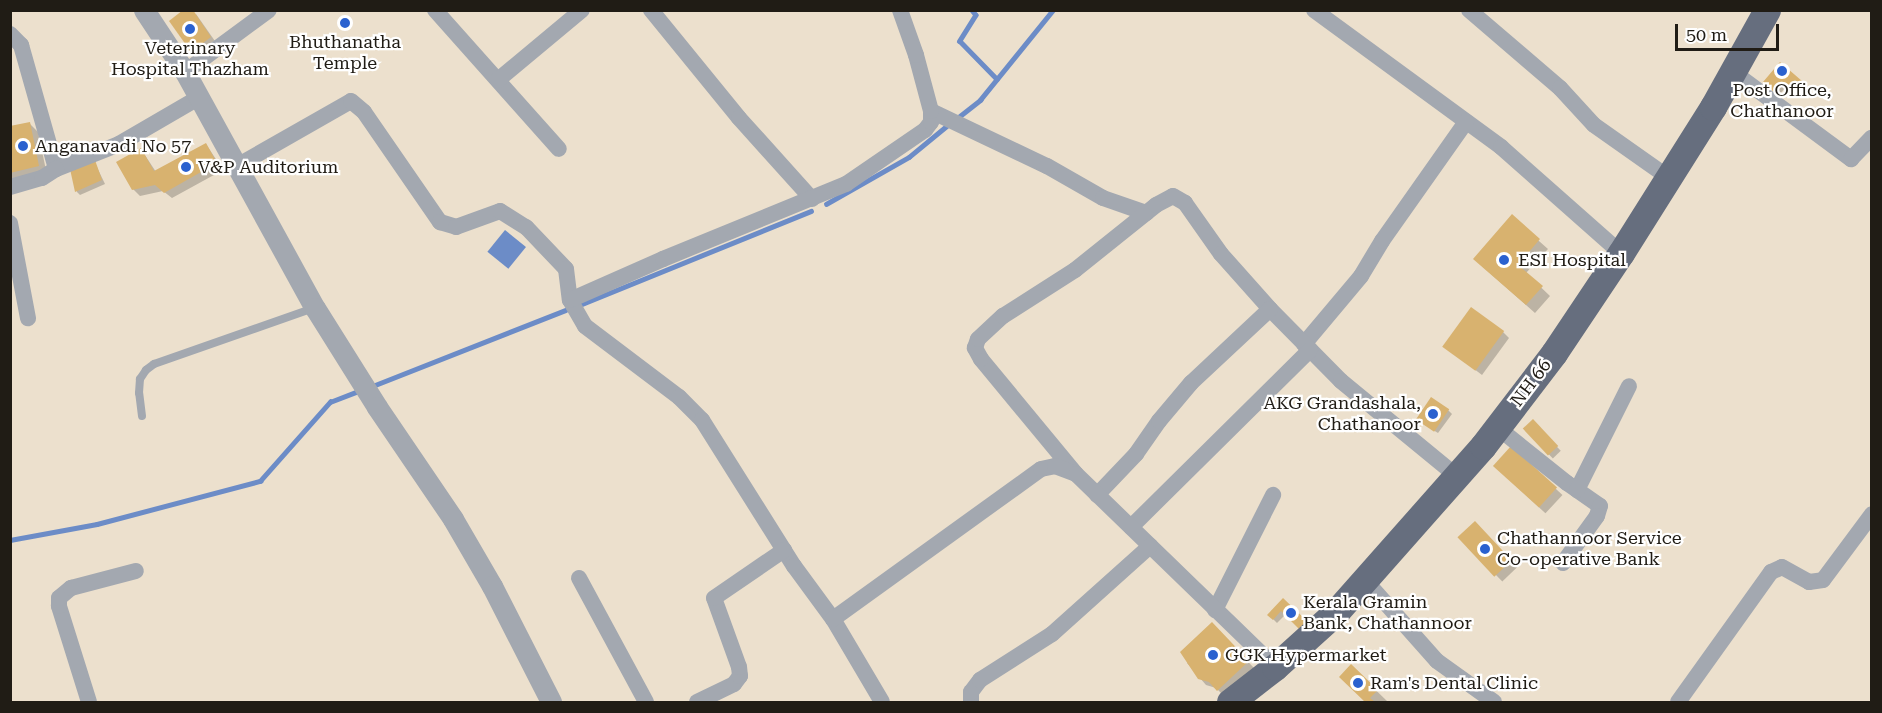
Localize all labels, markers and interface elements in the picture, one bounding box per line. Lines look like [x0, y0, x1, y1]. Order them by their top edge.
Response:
scale bar [1678, 12, 1782, 50]
marker: Bhuthanatha Temple [338, 16, 352, 30]
marker: Veterinary Hospital Thazham [183, 22, 197, 36]
text: 50 m [1686, 24, 1727, 45]
place label: Bhuthanatha Temple [289, 32, 401, 74]
place label: Veterinary Hospital Thazham [111, 38, 269, 80]
marker: Post Office, Chathanoor [1775, 64, 1789, 78]
place label: Post Office, Chathanoor [1730, 80, 1834, 122]
place label: Anganavadi No 57 [35, 135, 191, 157]
marker: Anganavadi No 57 [16, 139, 30, 153]
place label: V&P Auditorium [198, 156, 338, 178]
marker: V&P Auditorium [179, 160, 193, 174]
place label: ESI Hospital [1518, 249, 1626, 271]
marker: ESI Hospital [1495, 251, 1513, 269]
street label: NH 66 [1506, 355, 1556, 411]
place label: AKG Grandashala, Chathanoor [1263, 393, 1421, 436]
marker: AKG Grandashala, Chathanoor [1426, 407, 1440, 421]
place label: Chathannoor Service Co-operative Bank [1497, 528, 1682, 570]
marker: Chathannoor Service Co-operative Bank [1478, 542, 1492, 556]
place label: Kerala Gramin Bank, Chathannoor [1303, 592, 1472, 634]
marker: Kerala Gramin Bank, Chathannoor [1284, 606, 1298, 620]
place label: GGK Hypermarket [1225, 644, 1386, 666]
marker: GGK Hypermarket [1206, 648, 1220, 662]
place label: Ram's Dental Clinic [1370, 672, 1538, 694]
marker: Ram's Dental Clinic [1351, 676, 1365, 690]

